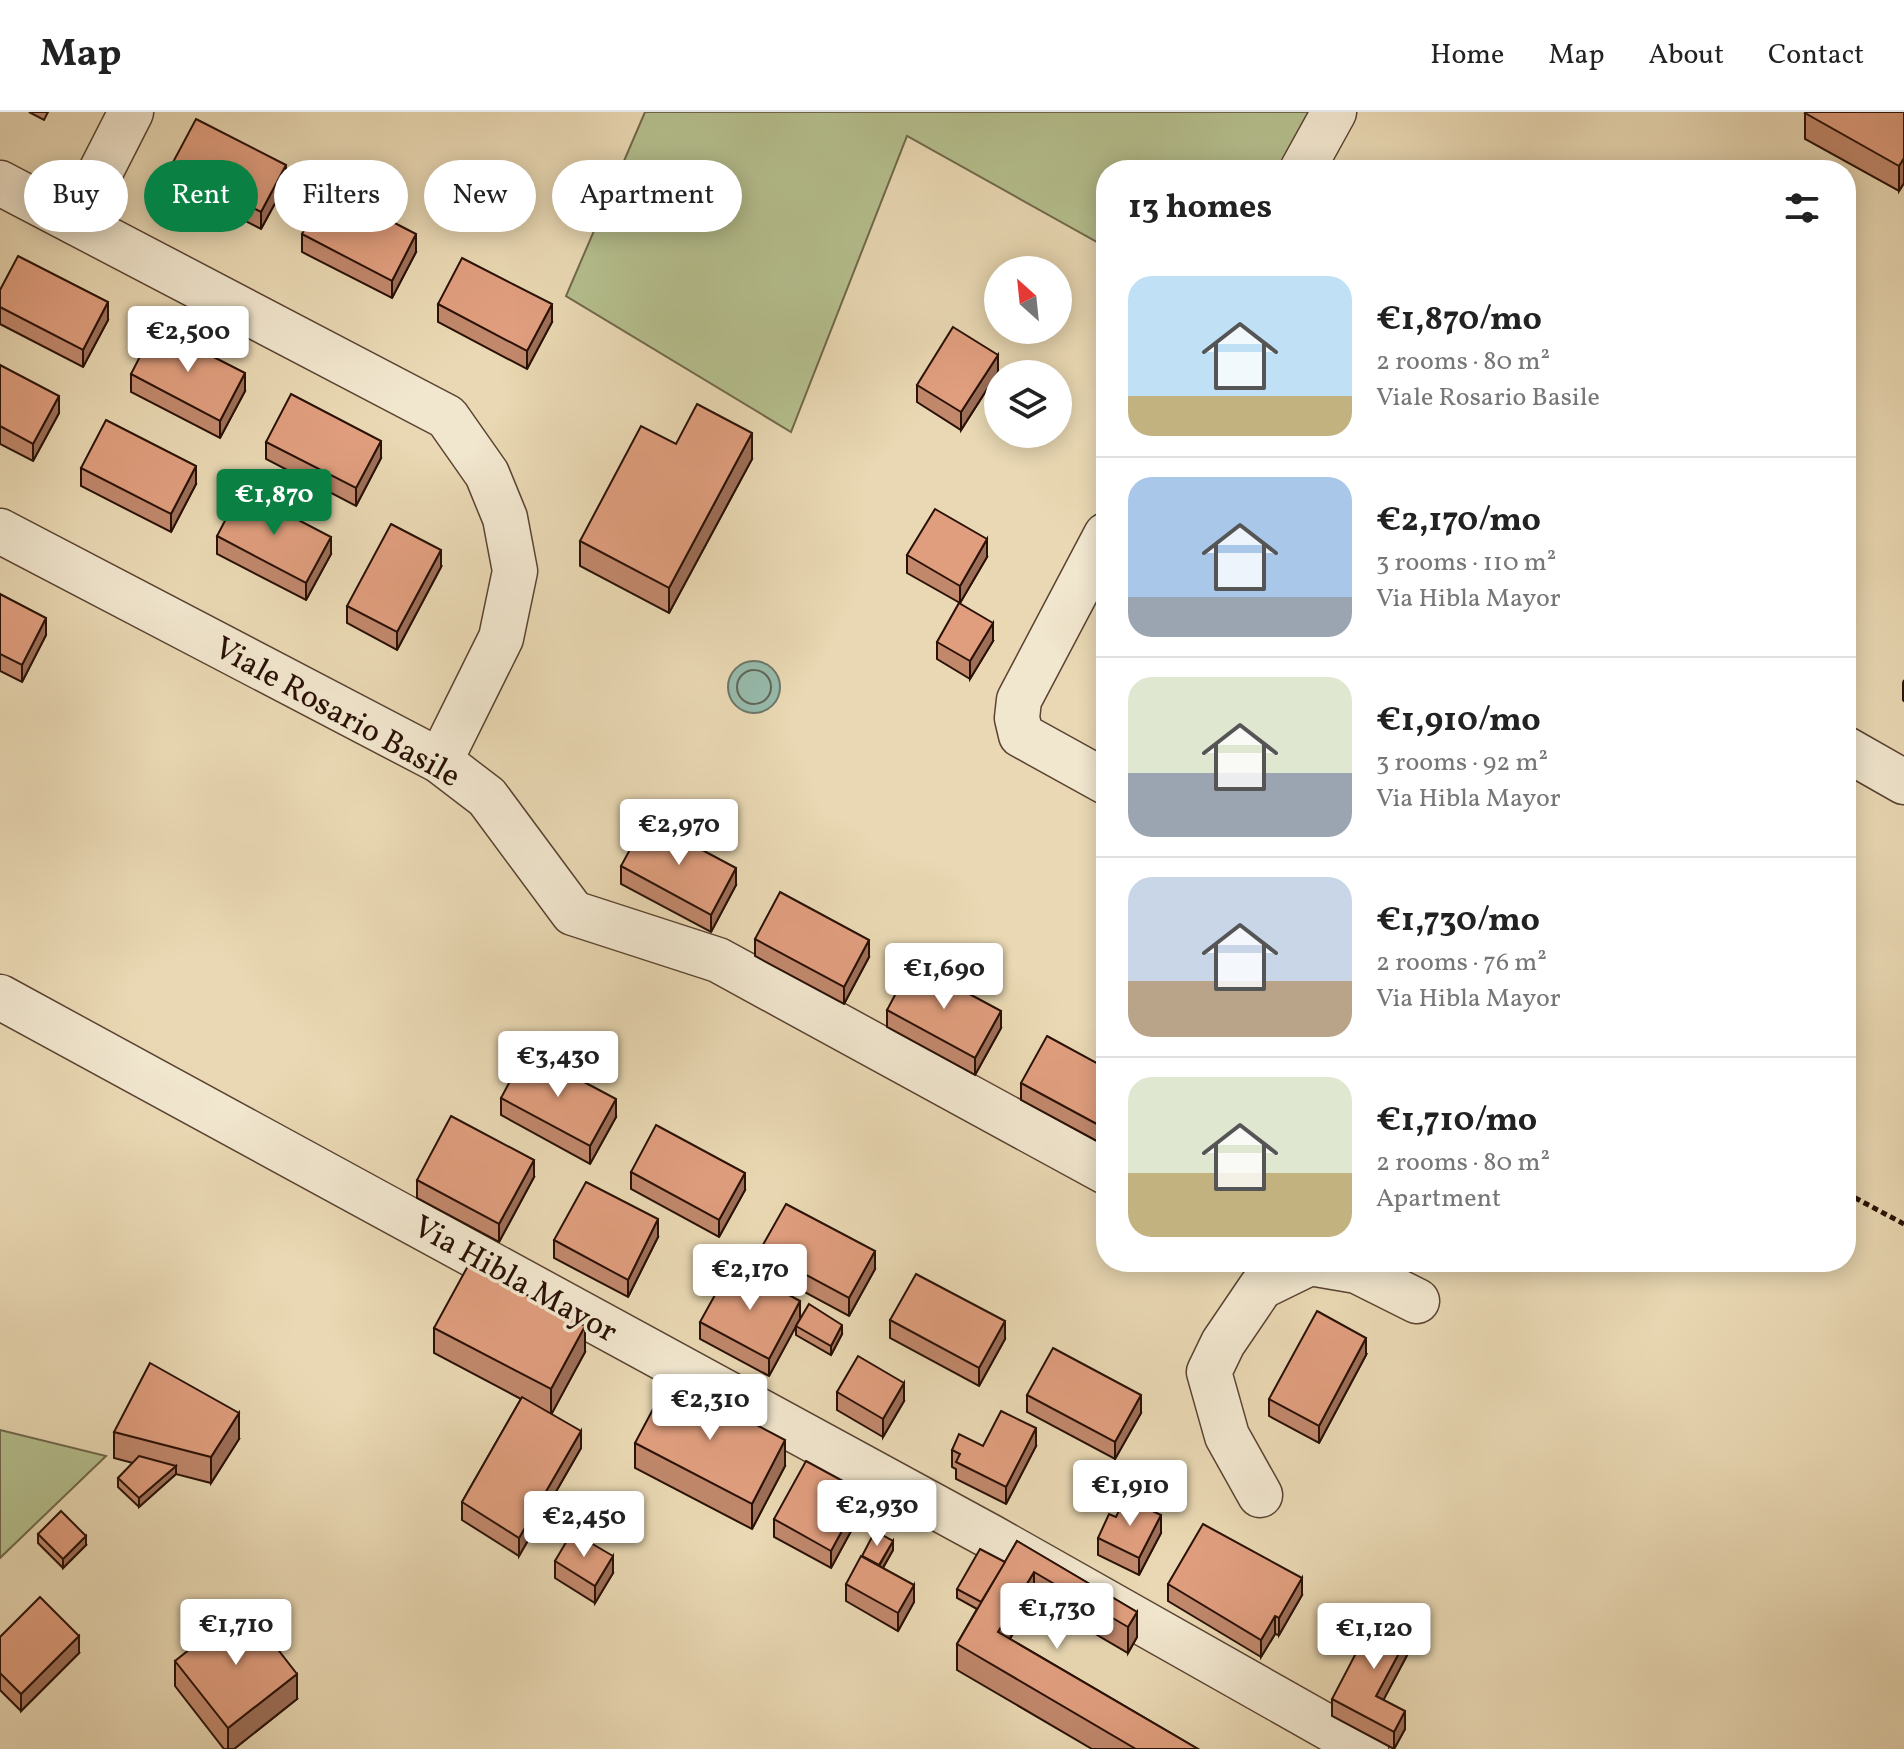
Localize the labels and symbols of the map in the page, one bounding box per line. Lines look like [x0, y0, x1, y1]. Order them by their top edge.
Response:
north arrow [984, 256, 1072, 344]
pin: €2,500 [123, 306, 253, 374]
pin: €1,870 [209, 469, 339, 537]
street label: Viale Rosario Basile [205, 628, 468, 800]
pin: €2,970 [614, 799, 744, 867]
pin: €1,690 [879, 943, 1009, 1011]
pin: €3,430 [493, 1031, 623, 1099]
street label: Via Hibla Mayor [404, 1206, 625, 1355]
pin: €2,170 [685, 1244, 815, 1312]
pin: €2,310 [645, 1374, 775, 1442]
pin: €1,910 [1065, 1460, 1195, 1528]
pin: €2,930 [812, 1480, 942, 1548]
pin: €2,450 [519, 1491, 649, 1559]
pin: €1,730 [992, 1583, 1122, 1651]
pin: €1,710 [171, 1599, 301, 1667]
pin: €1,120 [1309, 1603, 1439, 1671]

